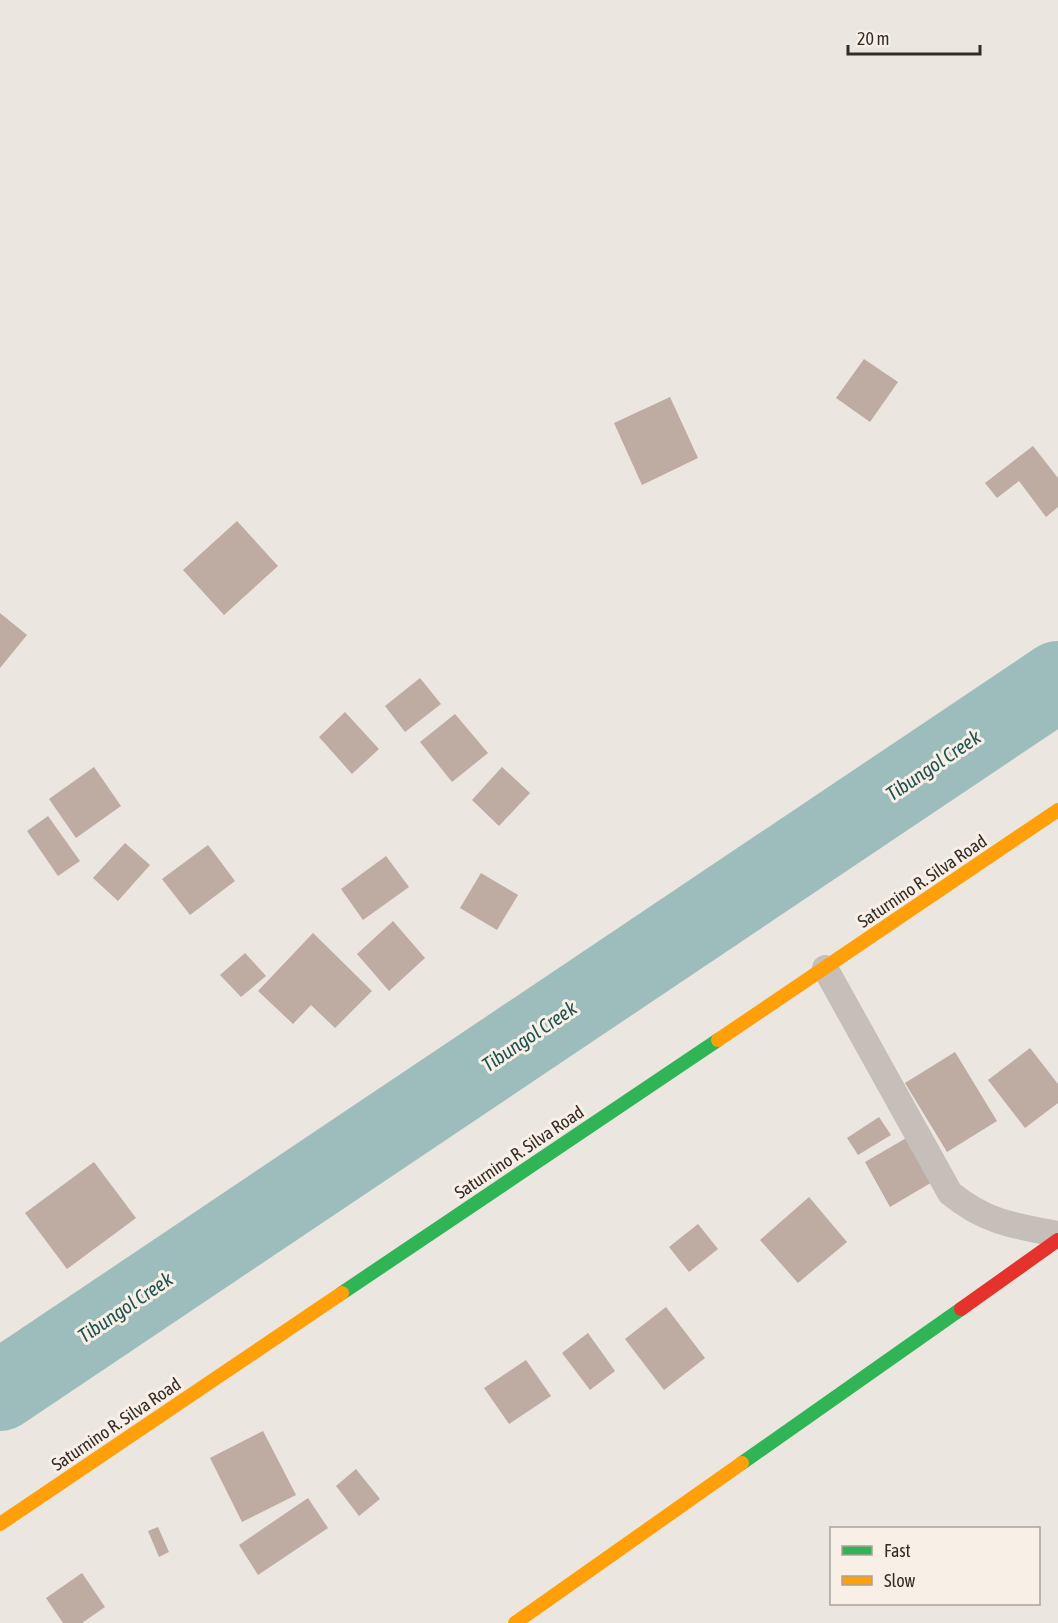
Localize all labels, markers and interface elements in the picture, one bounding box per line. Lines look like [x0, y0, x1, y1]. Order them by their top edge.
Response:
scale bar [848, 18, 980, 56]
text: 20 m [857, 28, 889, 49]
water label: Tibungol Creek [881, 725, 985, 805]
street label: Saturnino R. Silva Road [854, 830, 990, 932]
water label: Tibungol Creek [477, 996, 581, 1076]
street label: Saturnino R. Silva Road [451, 1101, 587, 1203]
water label: Tibungol Creek [73, 1267, 177, 1347]
street label: Saturnino R. Silva Road [48, 1373, 184, 1475]
legend [830, 1527, 1040, 1605]
text: Fast [884, 1540, 911, 1561]
text: Slow [884, 1570, 915, 1591]

